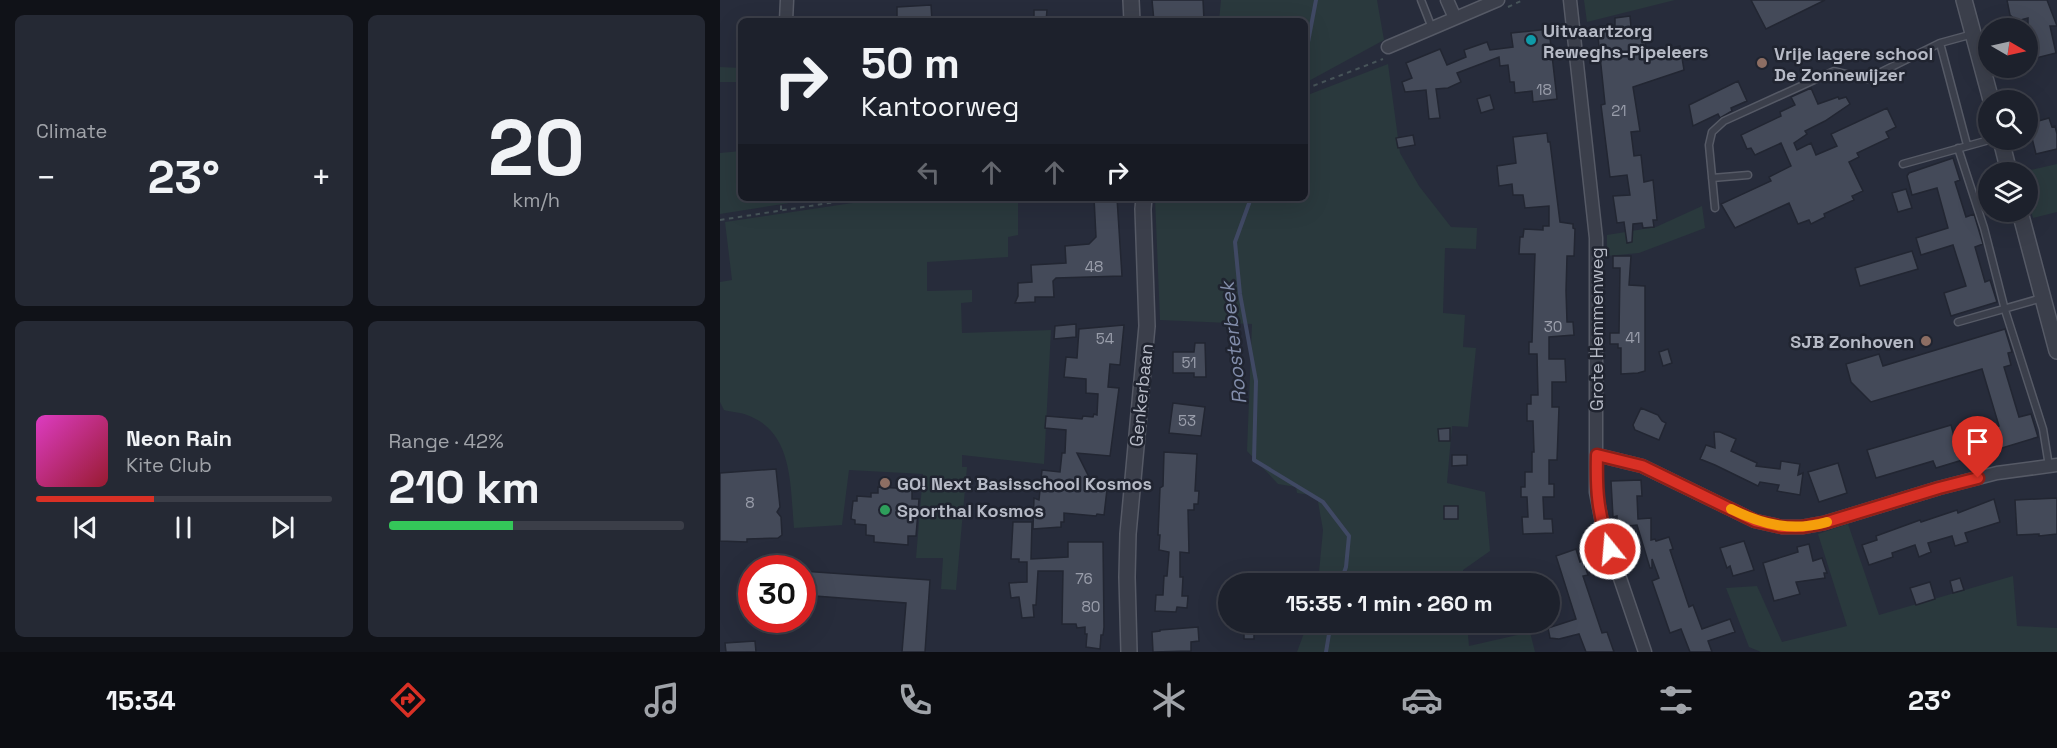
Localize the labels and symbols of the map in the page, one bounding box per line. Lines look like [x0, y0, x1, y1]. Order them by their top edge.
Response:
north arrow [1978, 18, 2038, 78]
place label: Uitvaartzorg Reweghs-Pipeleers [1543, 19, 1708, 63]
marker: Uitvaartzorg Reweghs-Pipeleers [1524, 33, 1538, 47]
place label: Vrije lagere school De Zonnewijzer [1774, 42, 1933, 86]
marker: Vrije lagere school De Zonnewijzer [1755, 56, 1769, 70]
house number: 18 [1536, 80, 1552, 99]
house number: 21 [1611, 101, 1627, 120]
street label: Grote Hemmenweg [1585, 247, 1608, 411]
house number: 48 [1085, 257, 1103, 276]
water label: Roosterbeek [1213, 278, 1252, 406]
house number: 30 [1544, 317, 1562, 336]
house number: 41 [1625, 328, 1641, 347]
house number: 54 [1096, 329, 1114, 348]
place label: SJB Zonhoven [1790, 330, 1914, 353]
marker: SJB Zonhoven [1919, 334, 1933, 348]
street label: Genkerbaan [1124, 342, 1158, 448]
house number: 51 [1181, 353, 1197, 372]
house number: 53 [1178, 411, 1196, 430]
pin [1952, 416, 2003, 478]
place label: GO! Next Basisschool Kosmos [897, 472, 1152, 495]
marker: GO! Next Basisschool Kosmos [878, 476, 892, 490]
house number: 8 [745, 493, 755, 512]
place label: Sporthal Kosmos [897, 499, 1044, 522]
marker: Sporthal Kosmos [878, 503, 892, 517]
position arrow [1578, 517, 1642, 581]
speed limit sign: 30 [738, 555, 816, 633]
house number: 76 [1075, 569, 1093, 588]
house number: 80 [1082, 597, 1100, 616]

